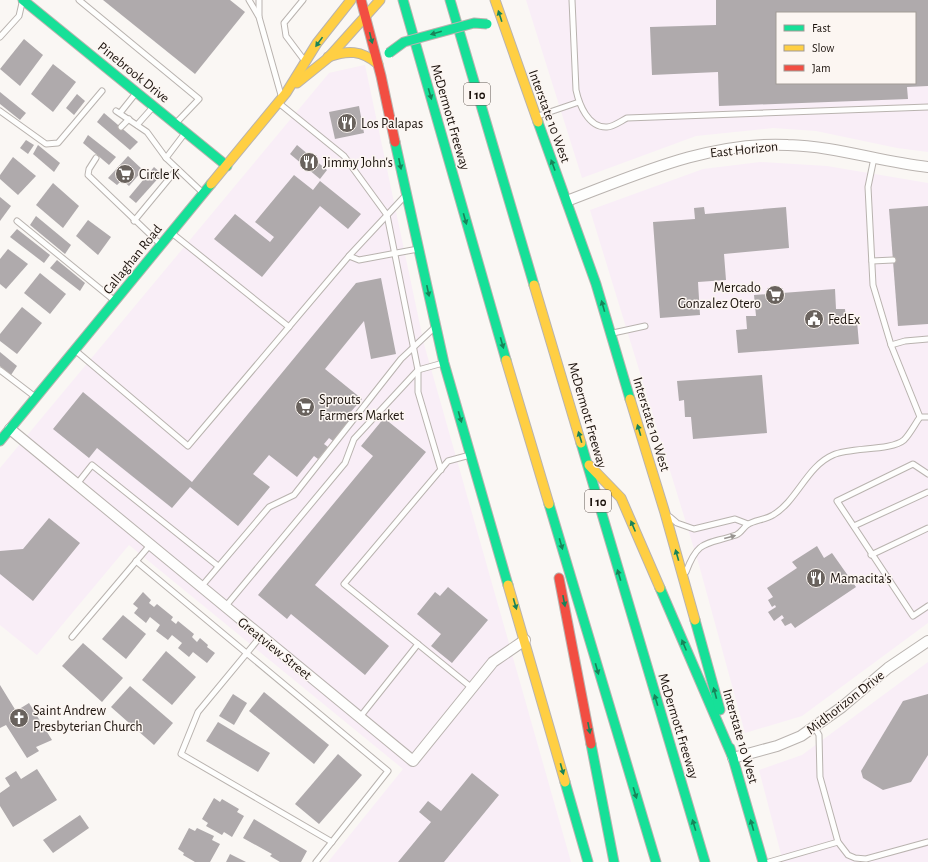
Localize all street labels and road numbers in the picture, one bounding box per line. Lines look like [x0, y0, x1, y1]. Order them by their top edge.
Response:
street label: Pinebrook Drive [95, 40, 172, 106]
street label: McDermott Freeway [428, 63, 472, 172]
street label: Interstate 10 West [526, 68, 573, 165]
road number: I 10 [464, 83, 490, 105]
street label: East Horizon [709, 139, 779, 161]
street label: Callaghan Road [101, 222, 165, 297]
street label: McDermott Freeway [565, 361, 609, 470]
street label: Interstate 10 West [630, 376, 672, 474]
road number: I 10 [585, 490, 611, 512]
street label: Greatview Street [235, 615, 314, 683]
street label: Midhorizon Drive [804, 668, 887, 737]
street label: McDermott Freeway [655, 672, 701, 781]
street label: Interstate 10 West [720, 687, 760, 786]

